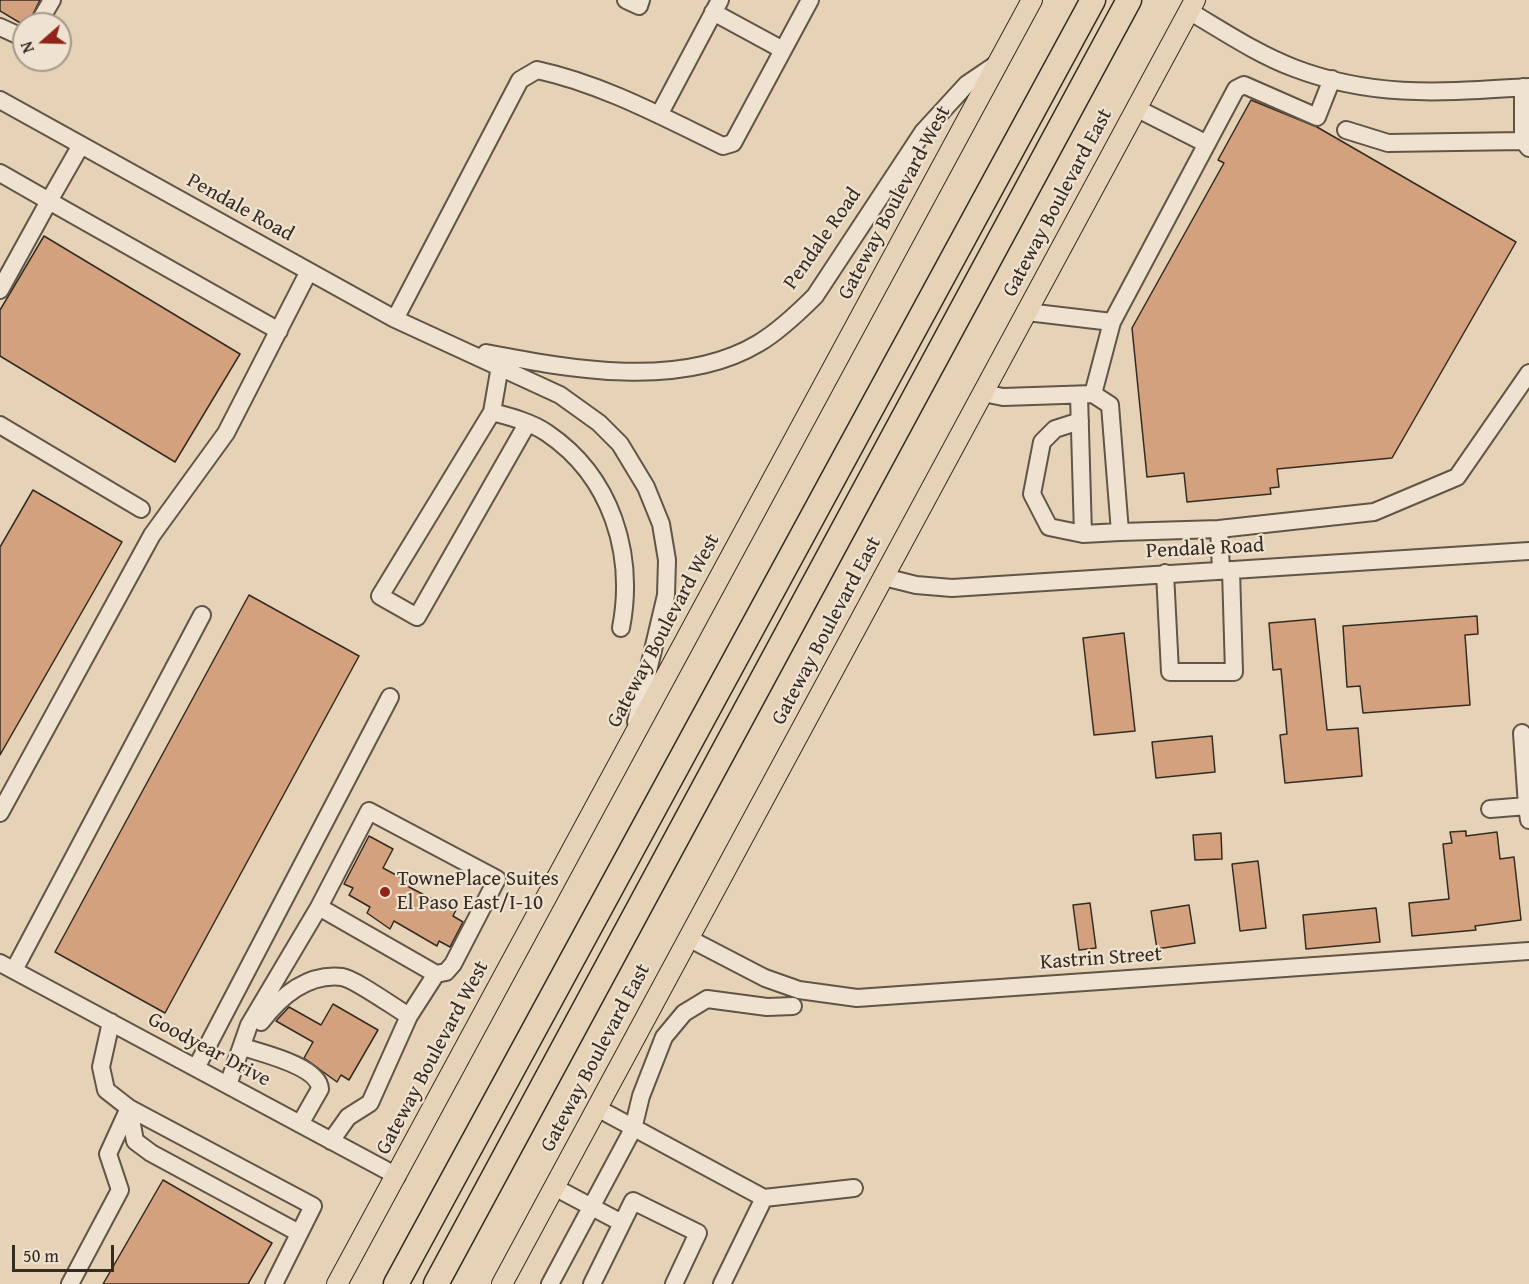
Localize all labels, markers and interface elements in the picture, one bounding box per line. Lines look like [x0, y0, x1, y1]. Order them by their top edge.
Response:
north arrow [12, 12, 72, 72]
text: N [14, 38, 40, 57]
street label: Gateway Boulevard West [833, 102, 957, 304]
street label: Gateway Boulevard East [998, 105, 1118, 301]
street label: Pendale Road [182, 168, 298, 248]
street label: Pendale Road [779, 183, 867, 295]
street label: Gateway Boulevard West [602, 530, 726, 732]
street label: Gateway Boulevard East [767, 533, 887, 729]
street label: Pendale Road [1145, 533, 1265, 565]
place label: TownePlace Suites El Paso East/I-10 [397, 867, 559, 917]
marker: TownePlace Suites El Paso East/I-10 [378, 885, 392, 899]
street label: Kastrin Street [1039, 942, 1163, 976]
street label: Gateway Boulevard West [371, 957, 495, 1159]
street label: Gateway Boulevard East [536, 960, 656, 1156]
street label: Goodyear Drive [143, 1007, 275, 1093]
scale bar [15, 1233, 117, 1271]
text: 50 m [23, 1242, 59, 1269]

